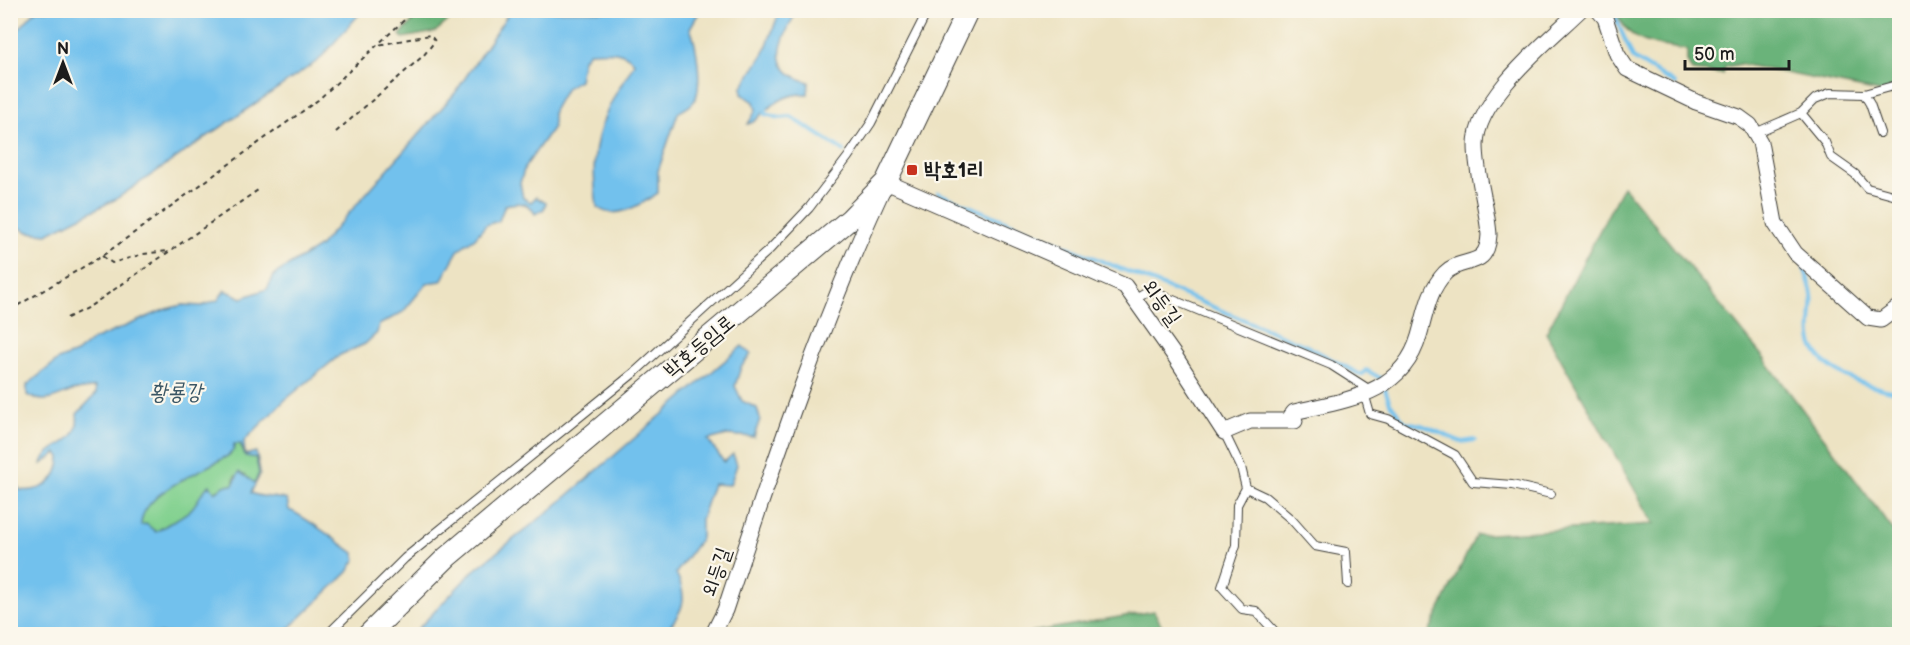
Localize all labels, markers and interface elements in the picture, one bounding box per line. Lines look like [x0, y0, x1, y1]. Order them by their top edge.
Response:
north arrow [33, 33, 93, 93]
scale bar [1685, 33, 1788, 71]
text: N [57, 40, 69, 59]
text: 50 m [1694, 44, 1735, 65]
place label: 박호1리 [924, 158, 984, 183]
marker: 박호1리 [905, 163, 919, 177]
street label: 외등길 [1137, 274, 1187, 330]
street label: 박호등임로 [659, 310, 740, 383]
water label: 황룡강 [149, 379, 205, 406]
street label: 외등길 [696, 544, 737, 600]

